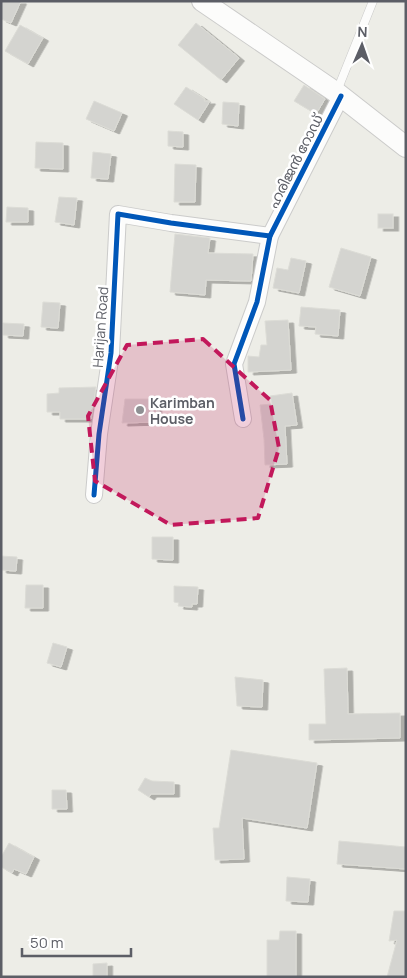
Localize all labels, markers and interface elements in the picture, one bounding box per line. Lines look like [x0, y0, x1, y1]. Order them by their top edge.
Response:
north arrow [337, 20, 387, 70]
text: N [357, 22, 368, 41]
street label: ഹരിജൻ റോഡ് [263, 110, 327, 211]
street label: Harijan Road [88, 286, 112, 368]
place label: Karimban House [150, 393, 215, 428]
marker: Karimban House [134, 404, 146, 416]
scale bar [22, 926, 131, 958]
text: 50 m [30, 932, 64, 953]

